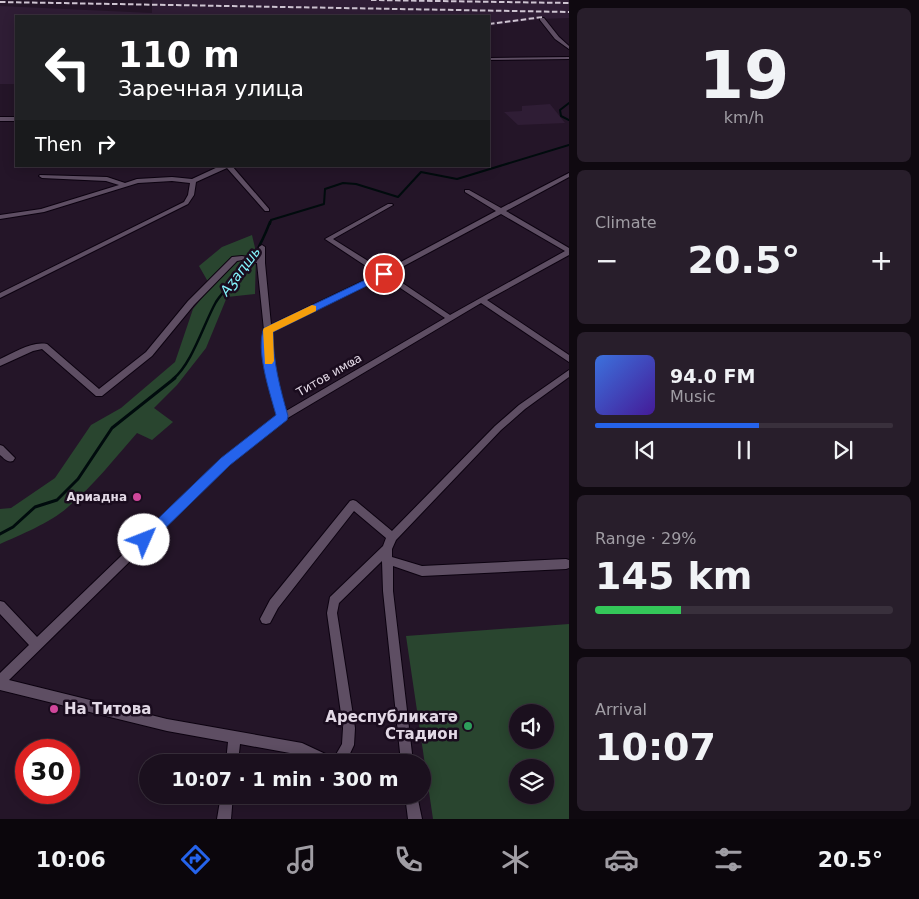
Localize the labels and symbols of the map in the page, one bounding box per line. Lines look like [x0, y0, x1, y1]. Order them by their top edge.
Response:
water label: Аӡаԥшь [216, 243, 264, 299]
pin [363, 253, 405, 295]
street label: Титов имҩа [293, 351, 364, 400]
place label: Ариадна [67, 490, 127, 504]
marker: Ариадна [131, 491, 143, 503]
position arrow [117, 513, 169, 565]
place label: На Титова [64, 700, 151, 718]
marker: На Титова [48, 703, 60, 715]
place label: Ареспубликатә Стадион [325, 708, 458, 743]
marker: Ареспубликатә Стадион [462, 720, 474, 732]
speed limit sign: 30 [15, 739, 80, 804]

